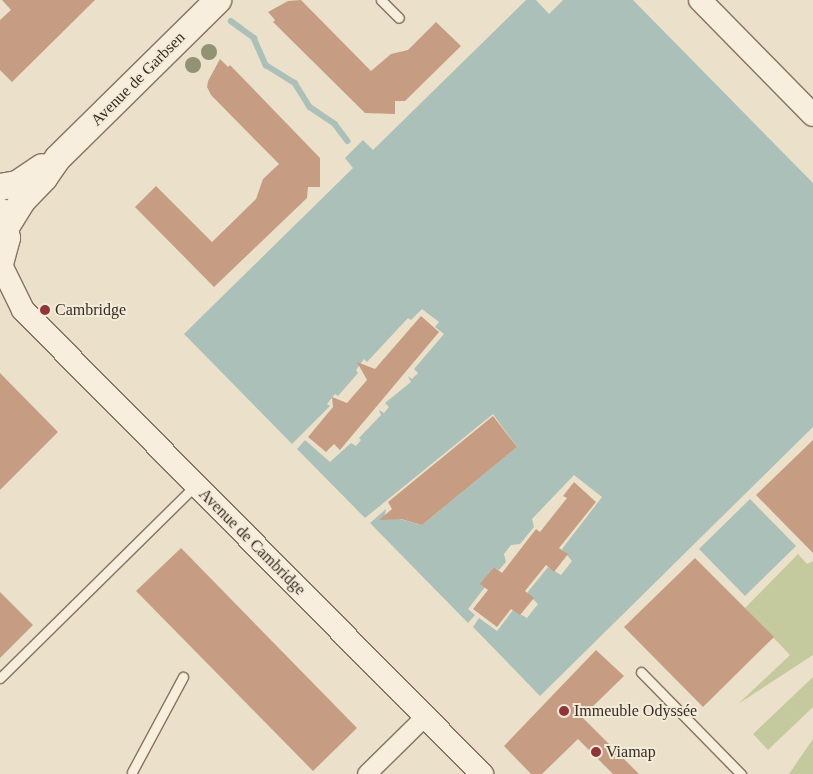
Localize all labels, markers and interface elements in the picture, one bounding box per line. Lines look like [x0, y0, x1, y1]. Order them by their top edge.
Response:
street label: Avenue de Garbsen [87, 28, 189, 130]
place label: Cambridge [55, 300, 126, 320]
marker: Cambridge [39, 304, 51, 316]
street label: Avenue de Cambridge [195, 485, 309, 599]
place label: Immeuble Odyssée [574, 701, 697, 721]
marker: Immeuble Odyssée [558, 705, 570, 717]
place label: Viamap [606, 742, 656, 762]
marker: Viamap [590, 746, 602, 758]

